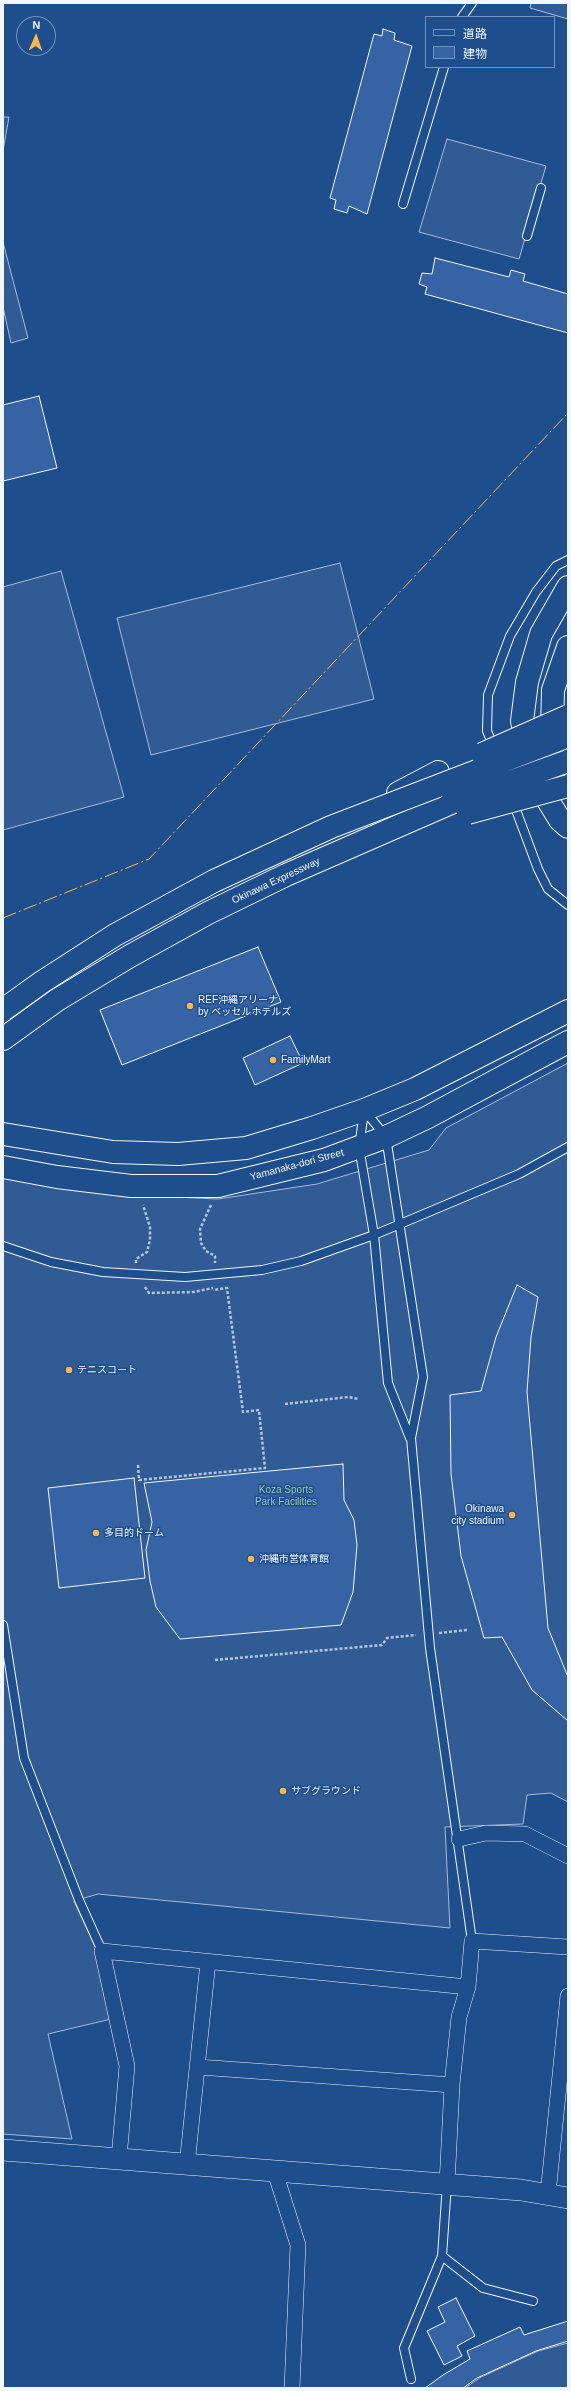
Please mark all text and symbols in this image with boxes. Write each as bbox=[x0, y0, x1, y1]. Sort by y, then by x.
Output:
north arrow bbox=[16, 16, 56, 56]
legend bbox=[425, 16, 555, 68]
text: N bbox=[32, 19, 41, 31]
text: 道路 bbox=[463, 27, 487, 41]
text: 建物 bbox=[463, 47, 487, 61]
street label: Okinawa Expressway bbox=[230, 855, 322, 907]
place label: REF沖縄アリーナ by ベッセルホテルズ bbox=[198, 994, 291, 1018]
marker: REF沖縄アリーナ by ベッセルホテルズ bbox=[185, 1001, 195, 1011]
place label: FamilyMart bbox=[281, 1054, 330, 1066]
marker: FamilyMart bbox=[268, 1055, 278, 1065]
street label: Yamanaka-dori Street bbox=[249, 1147, 345, 1183]
place label: テニスコート bbox=[77, 1364, 137, 1376]
marker: テニスコート bbox=[64, 1365, 74, 1375]
park label: Koza Sports Park Facilities bbox=[255, 1484, 317, 1508]
place label: Okinawa city stadium bbox=[451, 1503, 504, 1526]
marker: Okinawa city stadium bbox=[507, 1510, 517, 1520]
place label: 多目的ドーム bbox=[104, 1527, 164, 1539]
marker: 多目的ドーム bbox=[91, 1528, 101, 1538]
place label: 沖縄市営体育館 bbox=[259, 1553, 329, 1565]
marker: 沖縄市営体育館 bbox=[246, 1554, 256, 1564]
place label: サブグラウンド bbox=[291, 1785, 361, 1797]
marker: サブグラウンド bbox=[278, 1786, 288, 1796]

